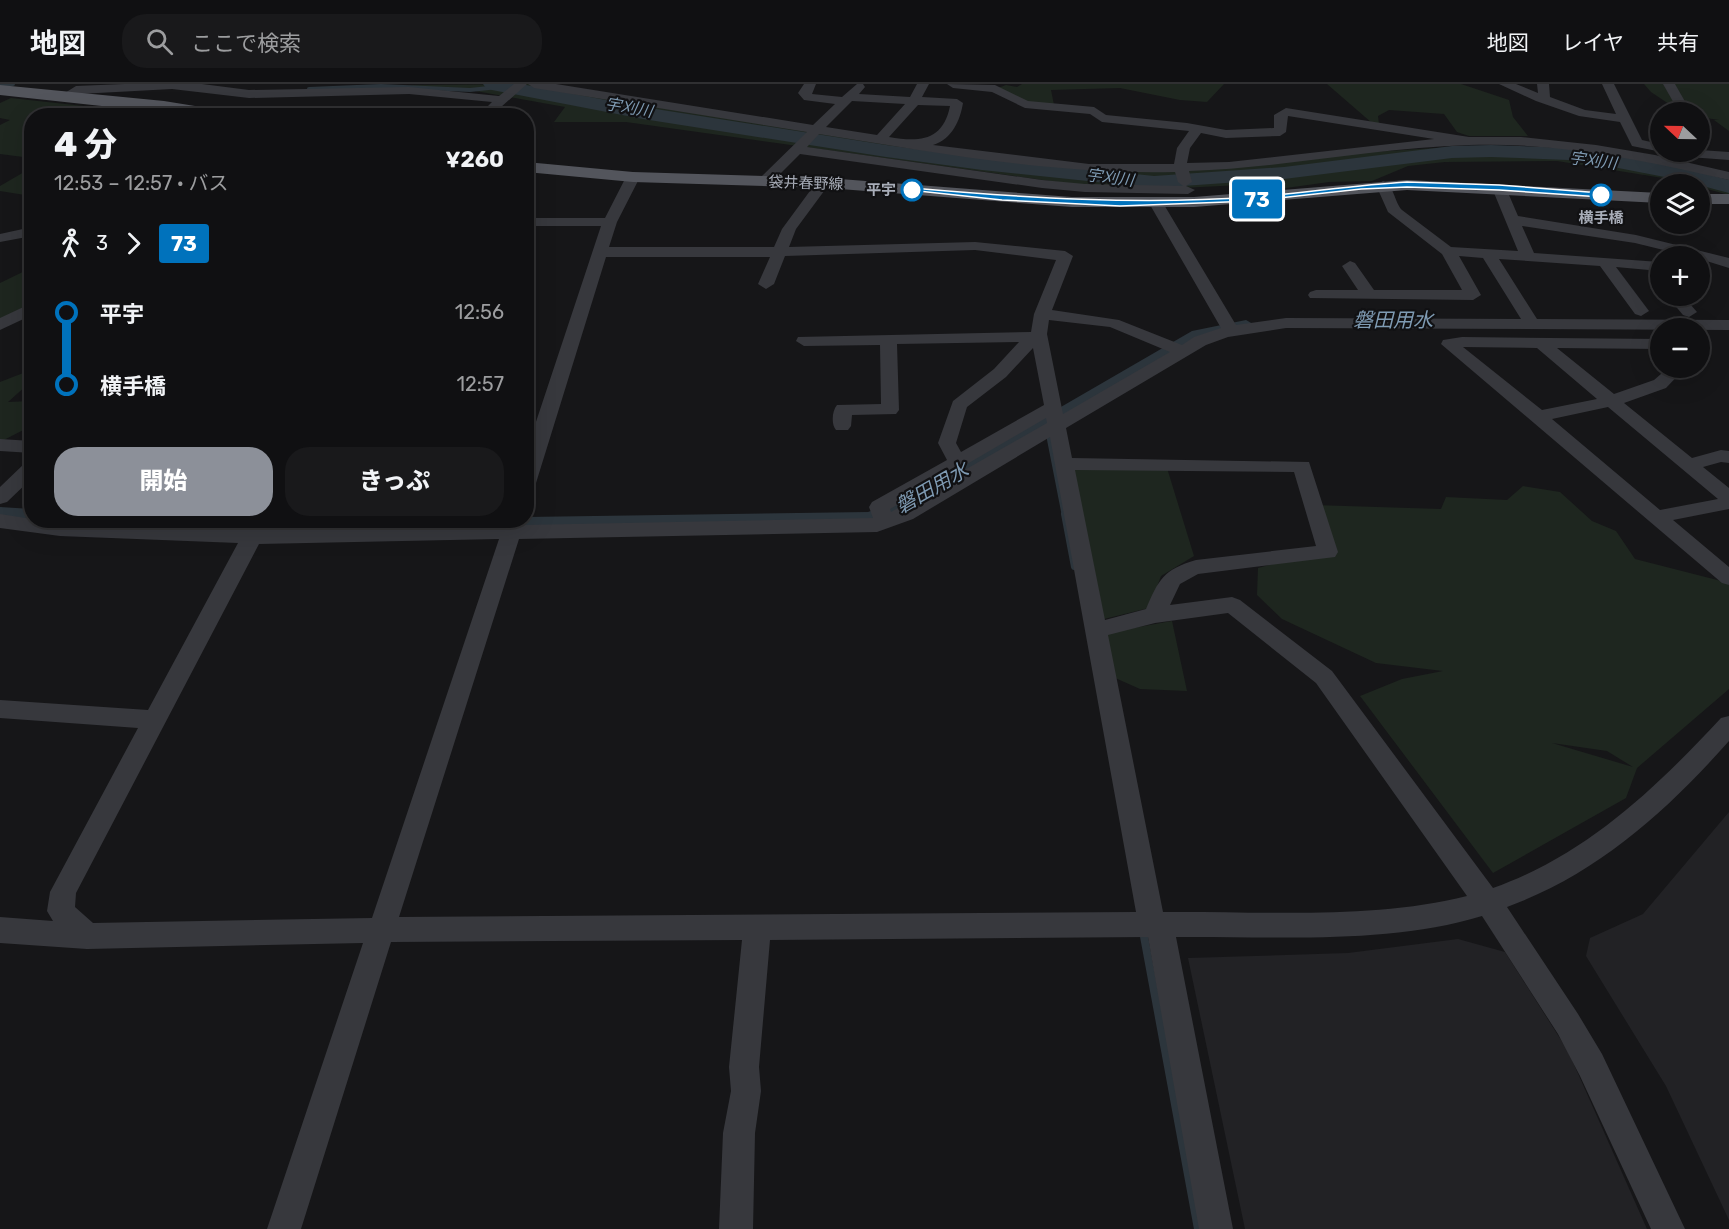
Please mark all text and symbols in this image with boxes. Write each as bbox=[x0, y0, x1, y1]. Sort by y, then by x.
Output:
search box bbox=[122, 14, 542, 68]
icon: search bbox=[143, 25, 176, 58]
text: 地図 bbox=[30, 27, 86, 60]
text: ここで検索 bbox=[191, 30, 301, 57]
text: 地図 bbox=[1487, 30, 1529, 55]
text: レイヤ bbox=[1562, 30, 1624, 55]
text: 共有 bbox=[1657, 30, 1699, 55]
water label: 宇刈川 bbox=[604, 94, 656, 121]
north arrow bbox=[1650, 102, 1710, 162]
map controls bbox=[1650, 102, 1710, 378]
text: 4 分 bbox=[54, 125, 117, 164]
text: ¥260 bbox=[445, 146, 504, 173]
water label: 宇刈川 bbox=[1568, 148, 1620, 173]
water label: 宇刈川 bbox=[1085, 165, 1137, 190]
text: 12:53 – 12:57 · バス bbox=[54, 171, 229, 195]
street label: 袋井春野線 bbox=[768, 173, 844, 193]
button: layers bbox=[1650, 174, 1710, 234]
marker: 平宇 bbox=[901, 179, 923, 201]
line badge: 73 bbox=[1230, 180, 1284, 218]
place label: 平宇 bbox=[866, 181, 896, 199]
marker: 横手橋 bbox=[1590, 184, 1612, 206]
text: 73 bbox=[1244, 187, 1270, 212]
place label: 横手橋 bbox=[1578, 209, 1624, 227]
icon: walk bbox=[54, 227, 87, 260]
icon: forward bbox=[117, 227, 150, 260]
text: 3 bbox=[96, 231, 108, 255]
text: 73 bbox=[171, 231, 197, 256]
button: + bbox=[1650, 246, 1710, 306]
text: 12:56 bbox=[455, 300, 504, 324]
text: 平宇 bbox=[100, 301, 144, 328]
water label: 磐田用水 bbox=[1353, 308, 1435, 332]
button: − bbox=[1650, 318, 1710, 378]
text: 12:57 bbox=[456, 372, 504, 396]
text: 横手橋 bbox=[100, 373, 166, 400]
button: 開始 bbox=[54, 447, 273, 516]
button: きっぷ bbox=[285, 447, 504, 516]
water label: 磐田用水 bbox=[891, 457, 974, 518]

